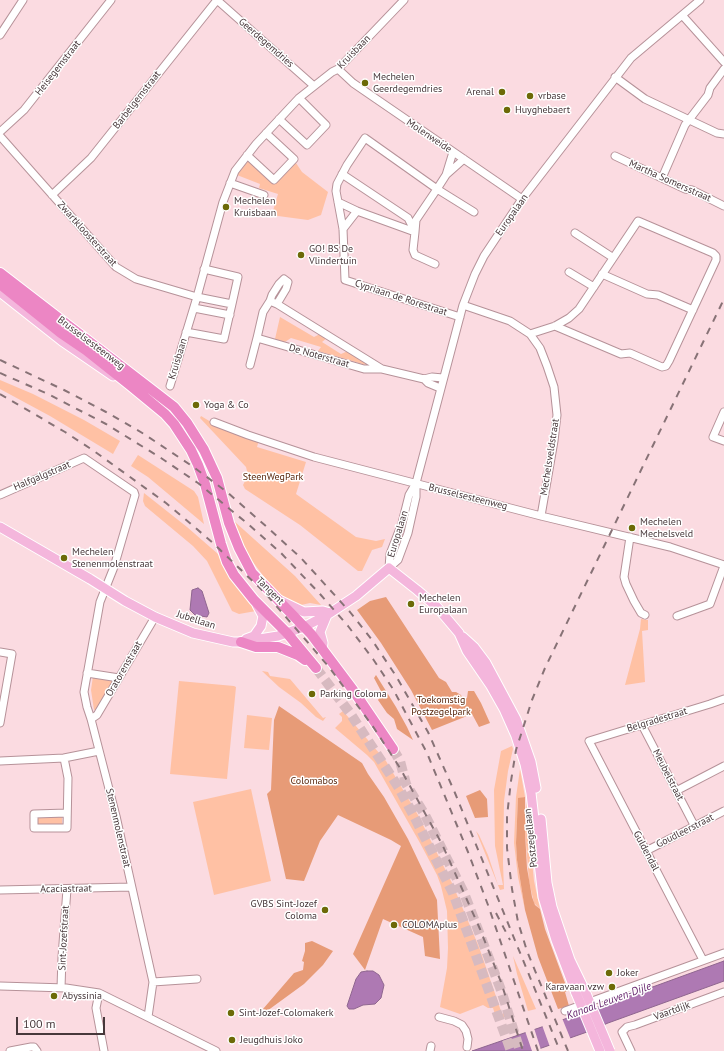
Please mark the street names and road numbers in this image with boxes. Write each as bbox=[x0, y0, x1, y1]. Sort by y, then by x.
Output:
street label: Geerdegemdries bbox=[236, 16, 296, 70]
street label: Kruisbaan bbox=[335, 33, 373, 71]
street label: Heisegemstraat bbox=[33, 38, 83, 98]
street label: Barbelgemstraat bbox=[111, 69, 163, 131]
street label: Molenweide bbox=[404, 116, 454, 156]
street label: Martha Somersstraat bbox=[627, 157, 713, 205]
street label: Europalaan bbox=[493, 192, 531, 238]
street label: Zwartkloosterstraat bbox=[55, 199, 119, 269]
street label: Cypriaan de Rorestraat bbox=[353, 277, 449, 319]
street label: Brusselsesteenweg bbox=[55, 314, 127, 372]
street label: Kruisbaan bbox=[166, 337, 190, 381]
street label: De Noterstraat bbox=[287, 342, 351, 370]
street label: Mechelsveldstraat bbox=[538, 418, 562, 496]
street label: Halfgalgstraat bbox=[12, 459, 72, 493]
street label: Brusselsesteenweg bbox=[427, 481, 509, 513]
street label: Europalaan bbox=[385, 509, 411, 559]
street label: Tangent bbox=[254, 575, 286, 607]
street label: Jubellaan bbox=[175, 608, 217, 632]
street label: Oratorenstraat bbox=[103, 639, 145, 699]
street label: Belgradestraat bbox=[625, 705, 689, 735]
street label: Meubelstraat bbox=[650, 747, 686, 803]
street label: Stenenmolenstraat bbox=[103, 787, 133, 869]
street label: Postzegellaan bbox=[522, 808, 540, 868]
street label: Goudleerstraat bbox=[654, 811, 716, 851]
street label: Guldendal bbox=[630, 829, 662, 873]
street label: Acaciastraat bbox=[40, 883, 92, 895]
street label: Sint-Jozefstraat bbox=[56, 905, 72, 971]
street label: Vaartdijk bbox=[652, 999, 692, 1023]

